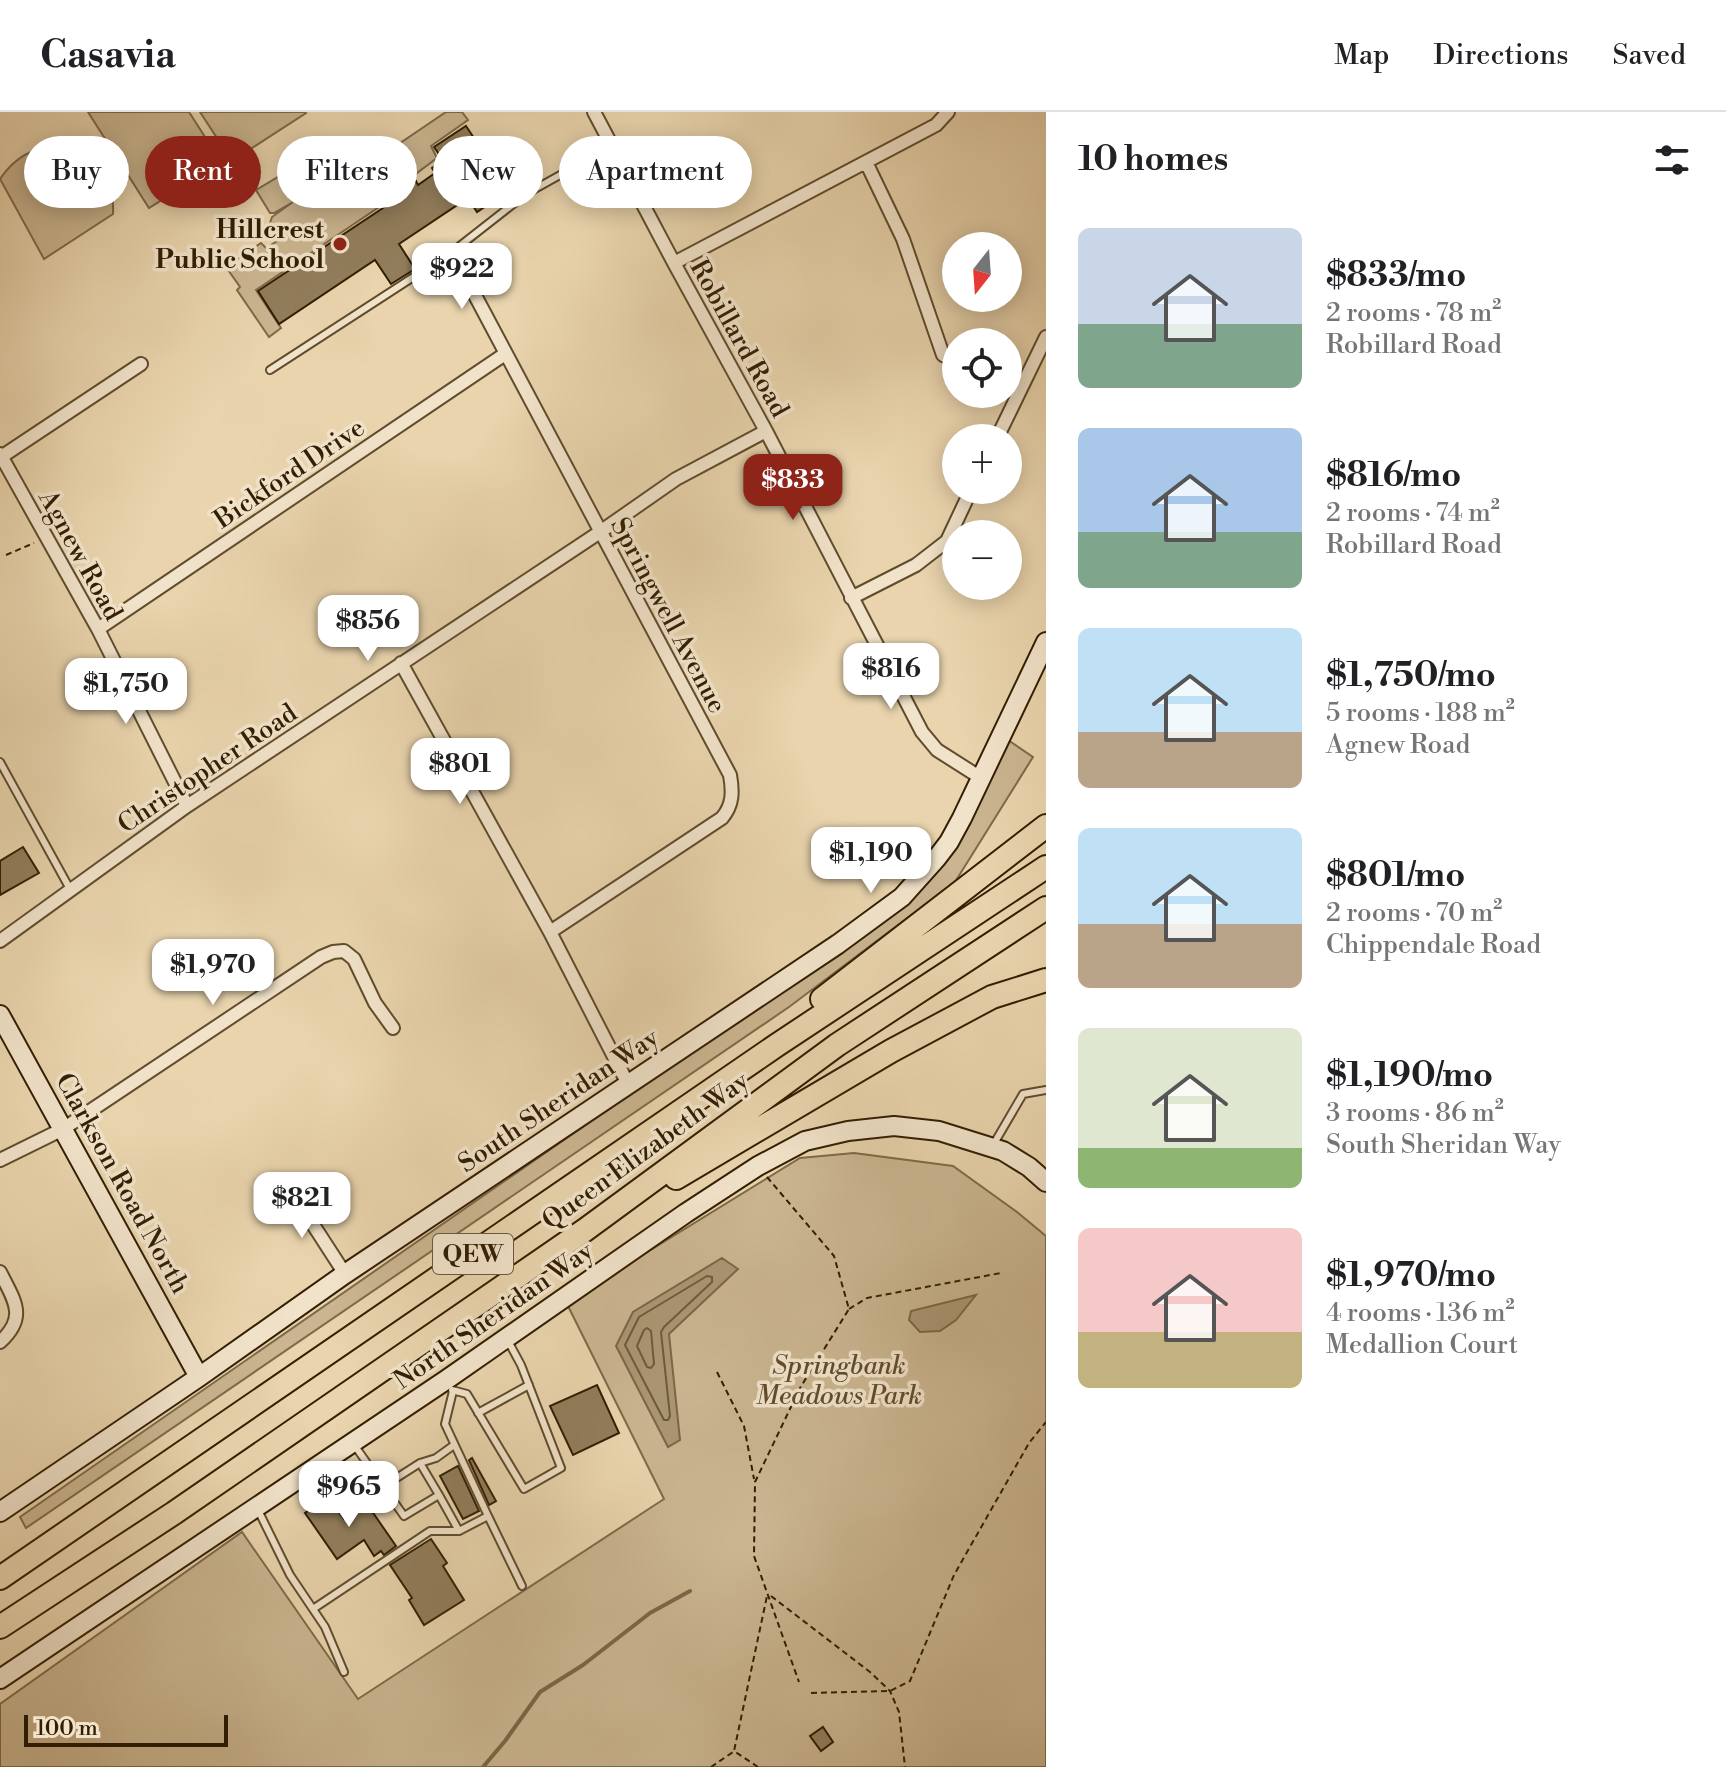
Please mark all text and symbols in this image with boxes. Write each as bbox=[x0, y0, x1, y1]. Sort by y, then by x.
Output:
text: Casavia bbox=[40, 32, 176, 79]
text: Map bbox=[1334, 38, 1389, 73]
text: Directions bbox=[1433, 38, 1568, 73]
text: Saved bbox=[1612, 38, 1686, 73]
chip: Buy bbox=[24, 136, 129, 208]
chip: Rent bbox=[145, 136, 261, 208]
chip: Filters bbox=[277, 136, 417, 208]
chip: New bbox=[433, 136, 543, 208]
chip: Apartment bbox=[559, 136, 752, 208]
icon: filters bbox=[1650, 138, 1694, 182]
text: 10 homes bbox=[1078, 139, 1228, 181]
place label: Hillcrest Public School bbox=[155, 214, 325, 276]
north arrow bbox=[942, 232, 1022, 312]
map controls bbox=[942, 232, 1022, 600]
marker: Hillcrest Public School bbox=[331, 235, 349, 253]
pin: $922 bbox=[415, 243, 509, 311]
text: $922 bbox=[430, 253, 494, 285]
street label: Robillard Road bbox=[683, 254, 796, 423]
text: $833/mo bbox=[1326, 255, 1466, 297]
icon: home bbox=[1142, 260, 1238, 356]
text: 2 rooms · 78 m² bbox=[1326, 297, 1501, 329]
button: locate bbox=[942, 328, 1022, 408]
text: Robillard Road bbox=[1326, 329, 1502, 361]
street label: Bickford Drive bbox=[207, 412, 371, 536]
button: + bbox=[942, 424, 1022, 504]
pin: $833 bbox=[746, 454, 840, 522]
text: $816/mo bbox=[1326, 455, 1461, 497]
icon: home bbox=[1142, 460, 1238, 556]
text: $833 bbox=[761, 464, 825, 496]
street label: Agnew Road bbox=[31, 484, 129, 626]
text: 2 rooms · 74 m² bbox=[1326, 497, 1500, 529]
street label: Springwell Avenue bbox=[603, 512, 733, 719]
button: − bbox=[942, 520, 1022, 600]
text: Robillard Road bbox=[1326, 529, 1502, 561]
pin: $856 bbox=[321, 595, 415, 663]
text: $856 bbox=[336, 605, 400, 637]
pin: $816 bbox=[844, 643, 938, 711]
text: $816 bbox=[861, 653, 921, 685]
text: $1,750/mo bbox=[1326, 655, 1496, 697]
pin: $1,750 bbox=[61, 658, 191, 726]
icon: home bbox=[1142, 660, 1238, 756]
text: $1,750 bbox=[83, 668, 169, 700]
street label: Christopher Road bbox=[112, 697, 303, 841]
text: 5 rooms · 188 m² bbox=[1326, 697, 1515, 729]
text: Agnew Road bbox=[1326, 729, 1470, 761]
pin: $801 bbox=[413, 738, 507, 806]
text: $801 bbox=[429, 748, 491, 780]
pin: $1,190 bbox=[806, 827, 936, 895]
text: $1,190 bbox=[829, 837, 913, 869]
text: $801/mo bbox=[1326, 855, 1465, 897]
icon: home bbox=[1142, 860, 1238, 956]
text: 2 rooms · 70 m² bbox=[1326, 897, 1502, 929]
text: Chippendale Road bbox=[1326, 929, 1541, 961]
pin: $1,970 bbox=[148, 939, 278, 1007]
text: $1,970 bbox=[170, 949, 256, 981]
street label: South Sheridan Way bbox=[452, 1022, 665, 1180]
text: $1,190/mo bbox=[1326, 1055, 1493, 1097]
icon: home bbox=[1142, 1060, 1238, 1156]
street label: Queen Elizabeth Way bbox=[536, 1065, 756, 1237]
street label: Clarkson Road North bbox=[48, 1068, 196, 1299]
text: 3 rooms · 86 m² bbox=[1326, 1097, 1504, 1129]
text: South Sheridan Way bbox=[1326, 1129, 1561, 1161]
pin: $821 bbox=[255, 1172, 349, 1240]
text: $821 bbox=[271, 1182, 333, 1214]
road number: QEW bbox=[433, 1234, 513, 1274]
street label: North Sheridan Way bbox=[388, 1235, 600, 1397]
text: $1,970/mo bbox=[1326, 1255, 1496, 1297]
icon: home bbox=[1142, 1260, 1238, 1356]
text: 4 rooms · 136 m² bbox=[1326, 1297, 1515, 1329]
text: Medallion Court bbox=[1326, 1329, 1518, 1361]
park label: Springbank Meadows Park bbox=[756, 1350, 922, 1412]
pin: $965 bbox=[302, 1461, 396, 1529]
text: $965 bbox=[317, 1471, 381, 1503]
scale bar bbox=[24, 1711, 228, 1747]
text: 100 m bbox=[36, 1715, 98, 1742]

